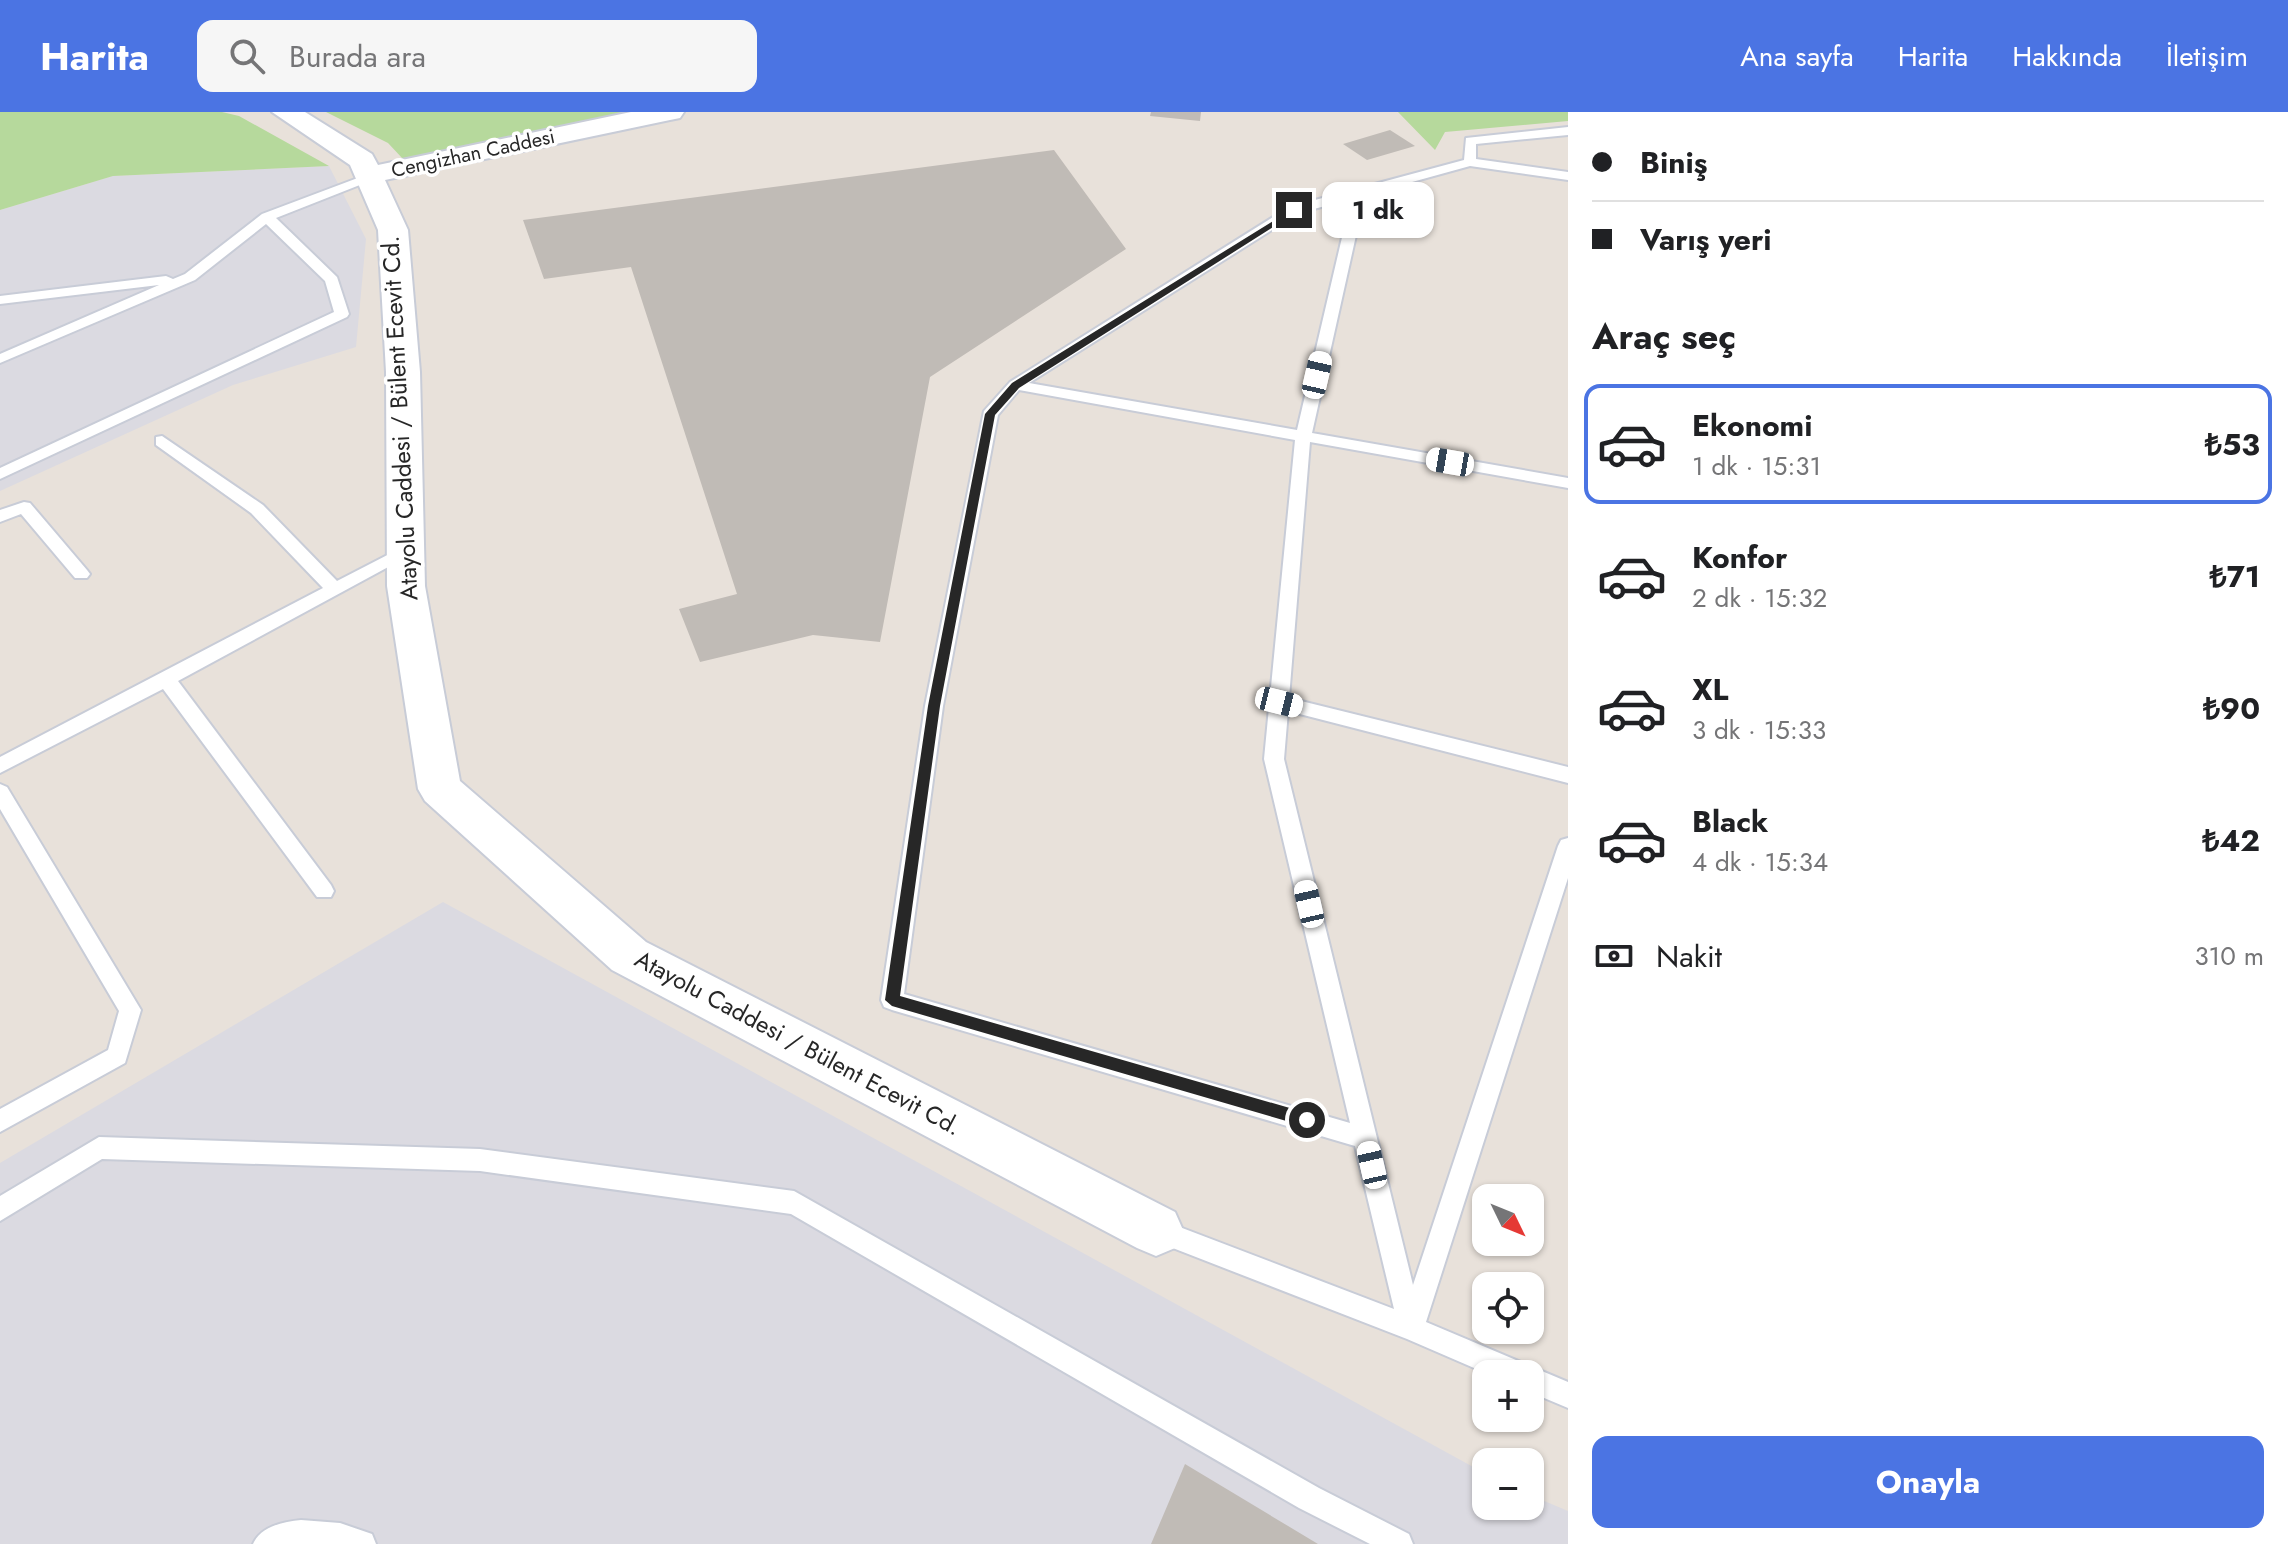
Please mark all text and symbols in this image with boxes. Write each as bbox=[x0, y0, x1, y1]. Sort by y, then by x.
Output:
search box bbox=[197, 20, 757, 92]
text: Harita bbox=[40, 29, 149, 84]
icon: search bbox=[225, 34, 269, 78]
text: Burada ara bbox=[289, 35, 426, 78]
text: Ana sayfa bbox=[1740, 36, 1854, 77]
text: Harita bbox=[1898, 36, 1968, 77]
text: Hakkında bbox=[2012, 36, 2122, 77]
text: İletişim bbox=[2166, 36, 2248, 77]
street label: Cengizhan Caddesi bbox=[389, 122, 558, 185]
text: Biniş bbox=[1640, 141, 1707, 184]
callout: 1 dk bbox=[1322, 182, 1434, 238]
text: 1 dk bbox=[1352, 191, 1404, 229]
route end bbox=[1276, 192, 1312, 228]
text: Varış yeri bbox=[1640, 218, 1772, 261]
street label: Atayolu Caddesi / Bülent Ecevit Cd. bbox=[372, 235, 427, 601]
text: Araç seç bbox=[1592, 310, 1736, 362]
car bbox=[1300, 349, 1334, 401]
text: Ekonomi bbox=[1692, 404, 1812, 447]
icon: car bbox=[1596, 408, 1668, 480]
text: ₺53 bbox=[2205, 423, 2260, 466]
car bbox=[1424, 446, 1476, 478]
text: 1 dk · 15:31 bbox=[1692, 447, 1821, 485]
text: Konfor bbox=[1692, 536, 1787, 579]
icon: car bbox=[1596, 540, 1668, 612]
text: ₺71 bbox=[2209, 555, 2260, 598]
text: 2 dk · 15:32 bbox=[1692, 579, 1827, 617]
text: XL bbox=[1692, 668, 1728, 711]
icon: car bbox=[1596, 672, 1668, 744]
car bbox=[1253, 685, 1305, 719]
text: ₺90 bbox=[2203, 687, 2260, 730]
text: 3 dk · 15:33 bbox=[1692, 711, 1826, 749]
text: Black bbox=[1692, 800, 1768, 843]
icon: car bbox=[1596, 804, 1668, 876]
text: ₺42 bbox=[2202, 819, 2260, 862]
text: 4 dk · 15:34 bbox=[1692, 843, 1828, 881]
car bbox=[1292, 878, 1326, 930]
icon: cash bbox=[1592, 934, 1636, 978]
text: Nakit bbox=[1656, 935, 1722, 978]
text: 310 m bbox=[2194, 937, 2264, 975]
street label: Atayolu Caddesi / Bülent Ecevit Cd. bbox=[629, 941, 968, 1144]
route start bbox=[1289, 1102, 1325, 1138]
car bbox=[1355, 1139, 1389, 1191]
north arrow bbox=[1472, 1184, 1544, 1256]
map controls bbox=[1472, 1184, 1544, 1520]
button: locate bbox=[1472, 1272, 1544, 1344]
button: + bbox=[1472, 1360, 1544, 1432]
button: Onayla bbox=[1592, 1436, 2264, 1528]
button: − bbox=[1472, 1448, 1544, 1520]

